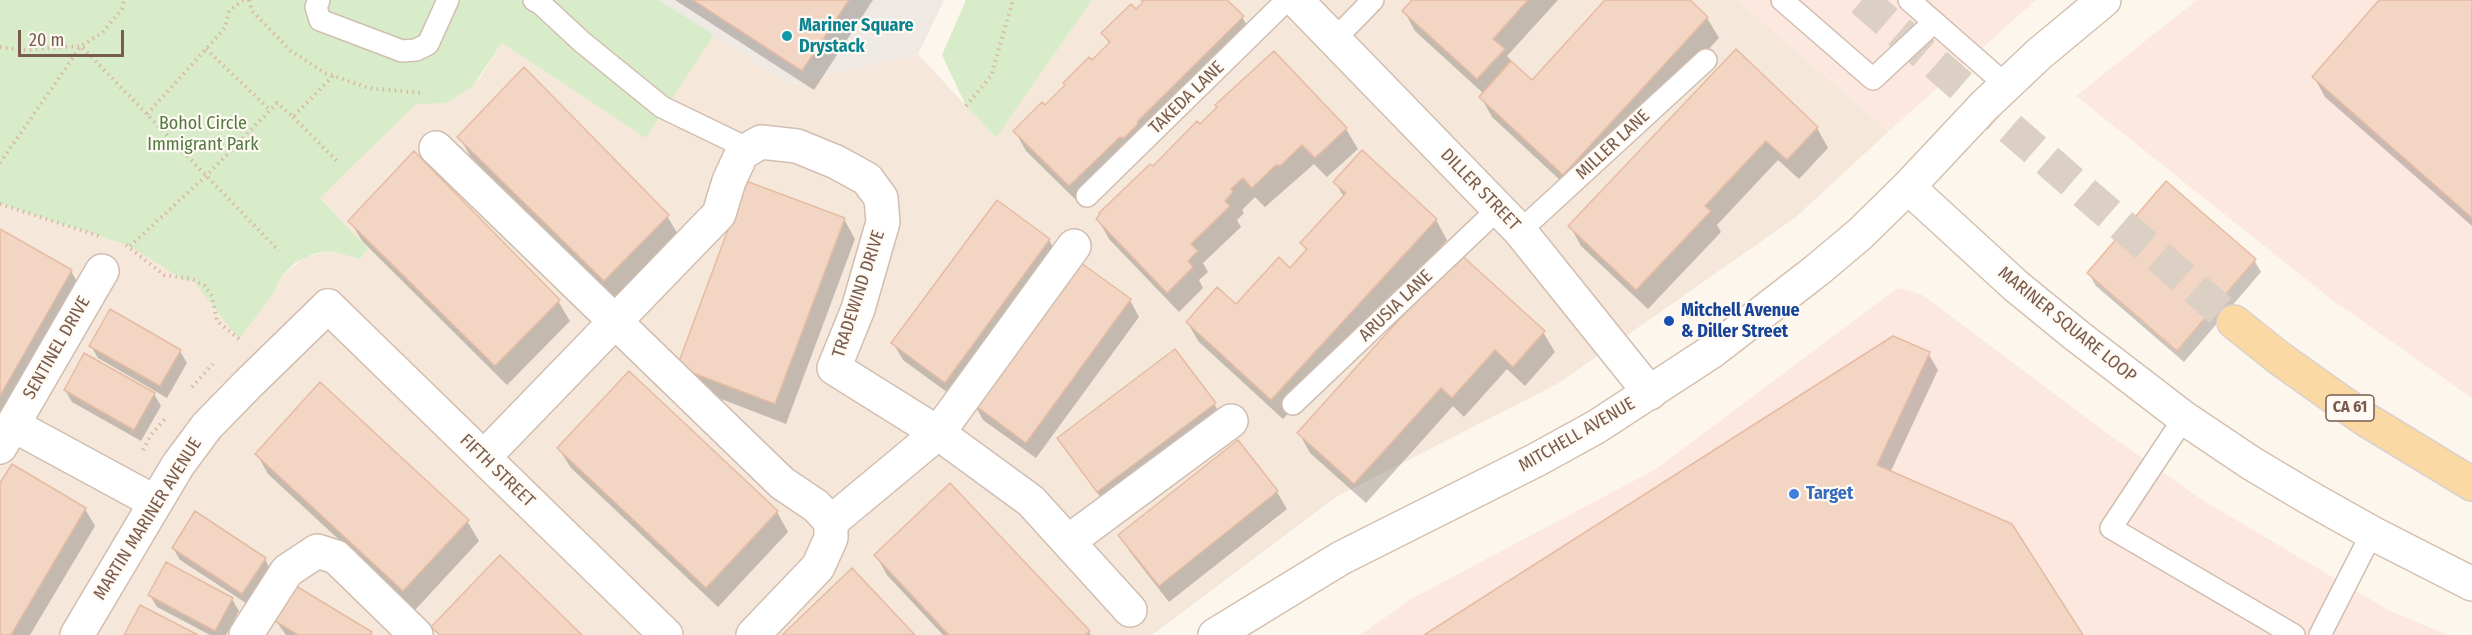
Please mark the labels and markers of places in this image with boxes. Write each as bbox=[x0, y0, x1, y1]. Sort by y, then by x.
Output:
place label: Mariner Square Drystack bbox=[799, 15, 914, 57]
marker: Mariner Square Drystack bbox=[780, 29, 794, 43]
place label: Mitchell Avenue & Diller Street bbox=[1681, 300, 1800, 342]
marker: Mitchell Avenue & Diller Street bbox=[1662, 314, 1676, 328]
place label: Target bbox=[1806, 483, 1853, 505]
marker: Target bbox=[1787, 487, 1801, 501]

